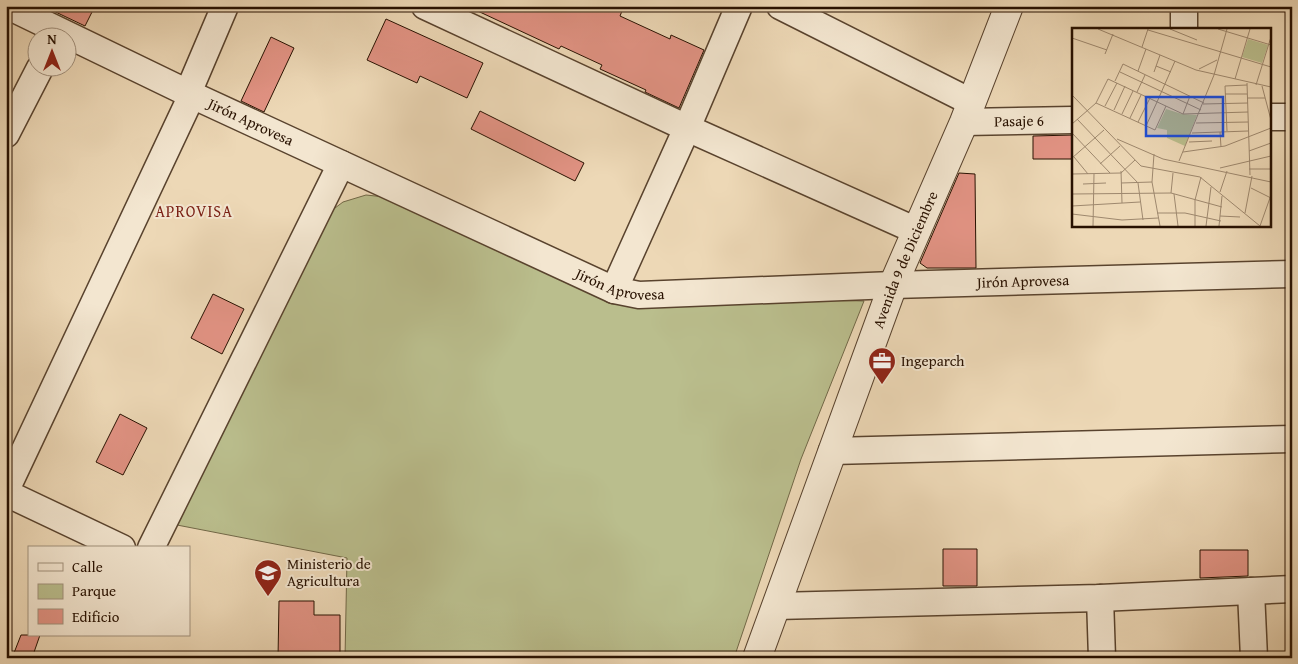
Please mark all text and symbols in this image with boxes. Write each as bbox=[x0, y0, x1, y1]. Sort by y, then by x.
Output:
north arrow bbox=[28, 28, 78, 78]
inset map bbox=[1072, 28, 1270, 226]
text: N bbox=[47, 29, 57, 49]
street label: Jirón Aprovesa bbox=[203, 92, 297, 151]
street label: Pasaje 6 bbox=[994, 110, 1044, 131]
street label: Avenida 9 de Diciembre bbox=[867, 188, 943, 331]
district label: APROVISA bbox=[155, 199, 233, 223]
street label: Jirón Aprovesa bbox=[570, 262, 665, 305]
street label: Jirón Aprovesa bbox=[975, 269, 1069, 293]
office icon: Ingeparch bbox=[867, 346, 897, 385]
place label: Ingeparch bbox=[901, 350, 965, 371]
legend bbox=[28, 546, 190, 636]
place label: Ministerio de Agricultura bbox=[287, 553, 371, 591]
text: Calle bbox=[72, 556, 103, 577]
school or university icon: Ministerio de Agricultura bbox=[253, 558, 283, 597]
text: Parque bbox=[72, 580, 116, 601]
text: Edificio bbox=[72, 606, 120, 627]

